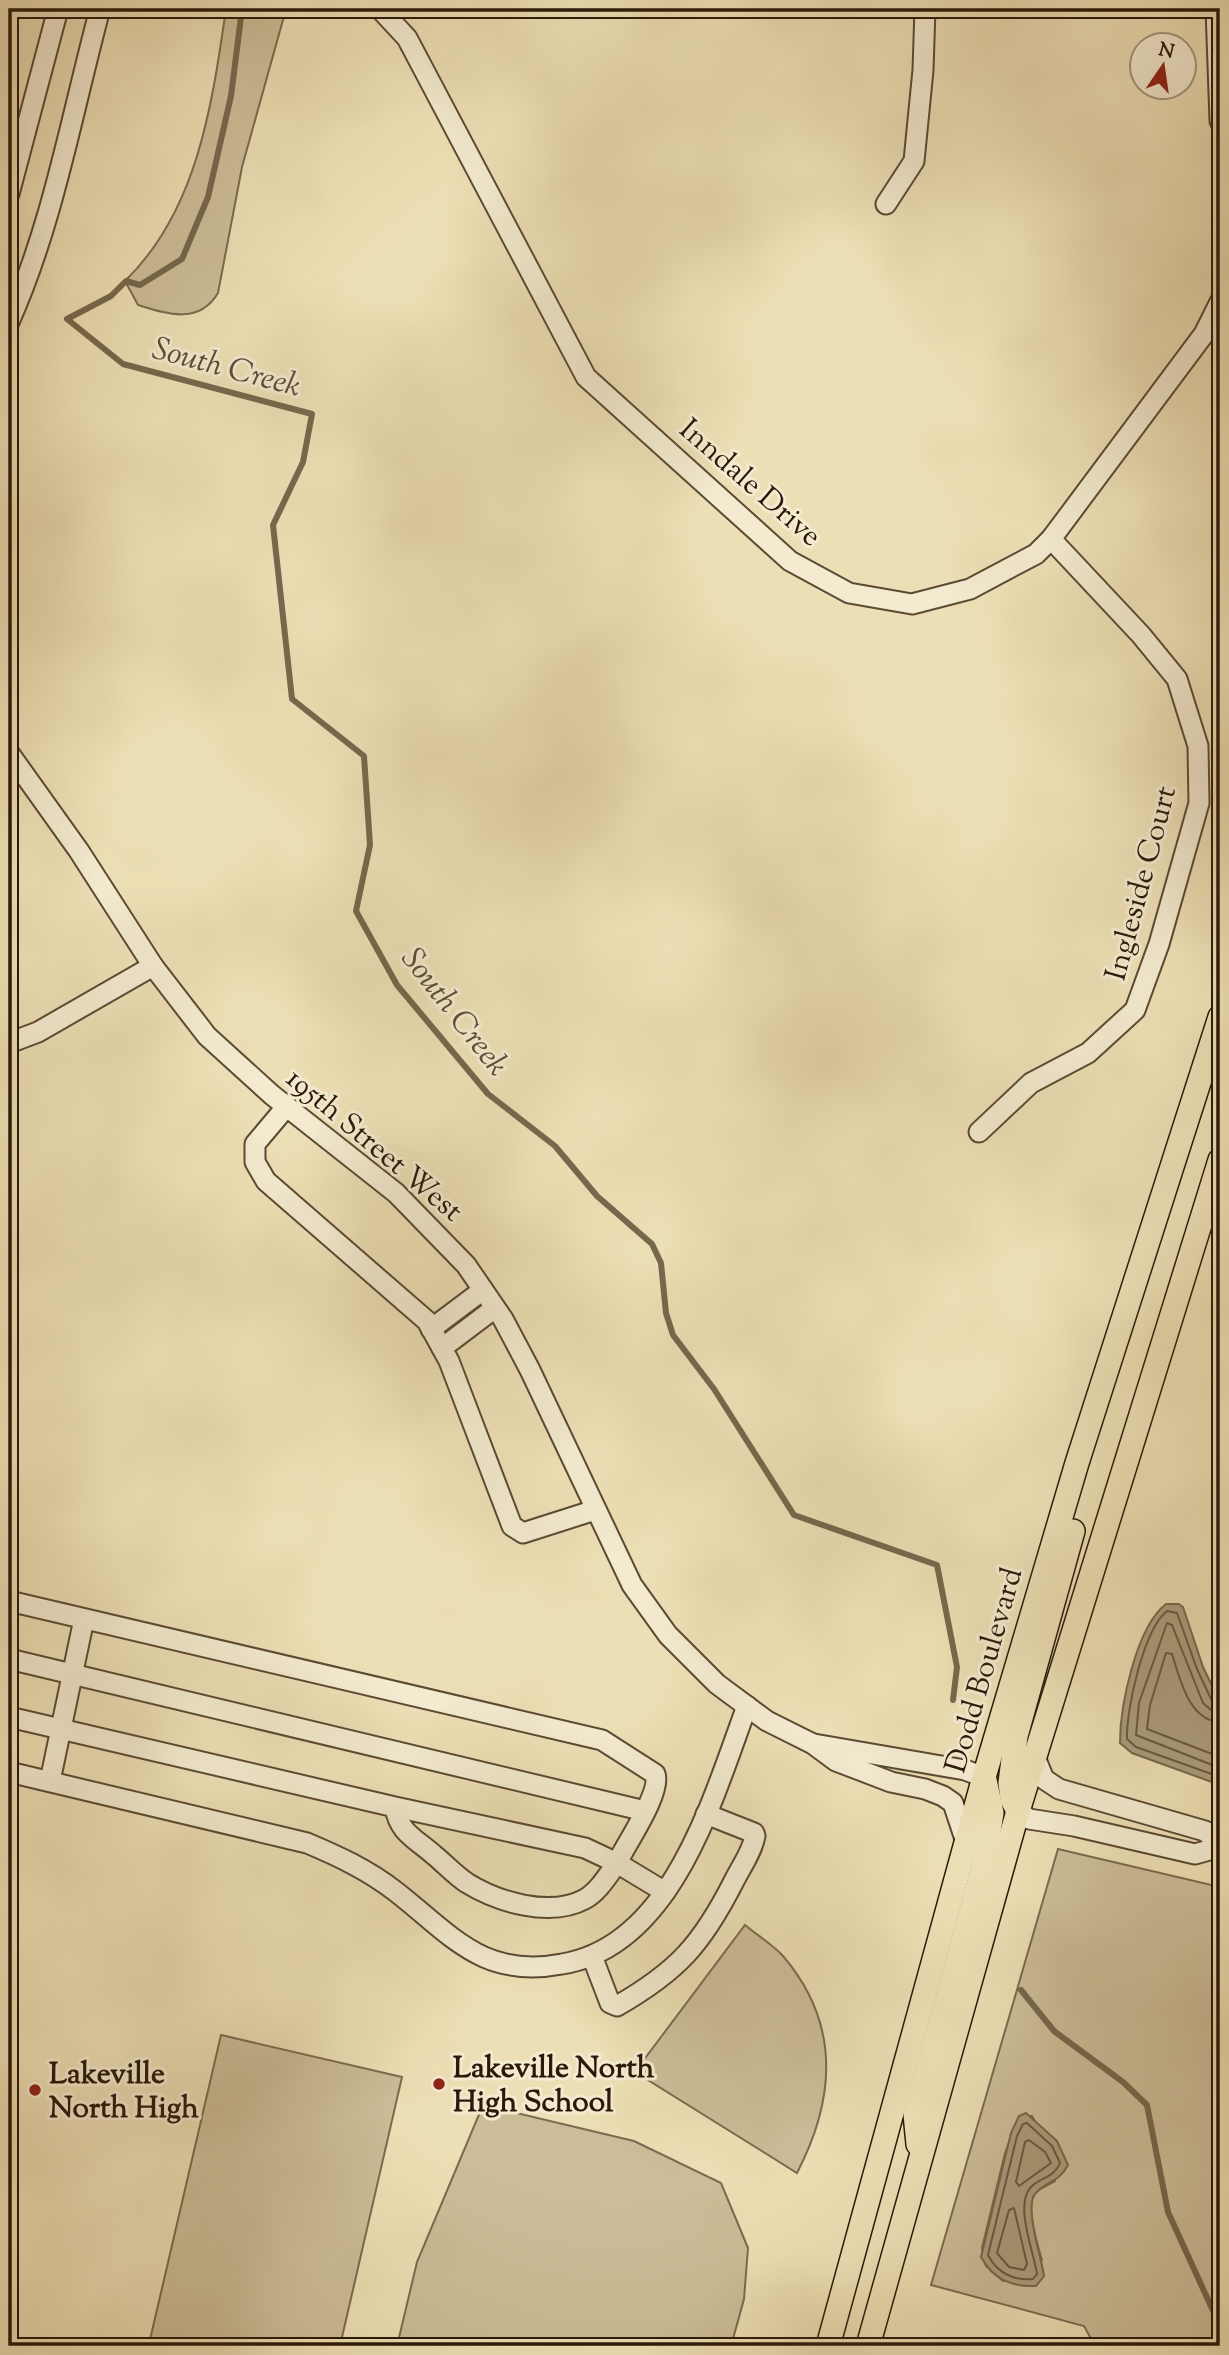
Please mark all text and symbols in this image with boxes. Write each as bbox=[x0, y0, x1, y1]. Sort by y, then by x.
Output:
north arrow bbox=[1128, 32, 1198, 102]
text: N bbox=[1156, 37, 1177, 67]
water label: South Creek bbox=[147, 327, 306, 411]
street label: Inndale Drive bbox=[669, 410, 830, 558]
street label: Ingleside Court bbox=[1096, 782, 1189, 986]
water label: South Creek bbox=[389, 939, 519, 1087]
street label: 195th Street West bbox=[275, 1059, 471, 1233]
street label: Dodd Boulevard bbox=[936, 1563, 1035, 1778]
place label: Lakeville North High School bbox=[453, 2048, 655, 2125]
place label: Lakeville North High bbox=[49, 2054, 199, 2131]
marker: Lakeville North High School bbox=[431, 2076, 447, 2092]
marker: Lakeville North High bbox=[27, 2082, 43, 2098]

